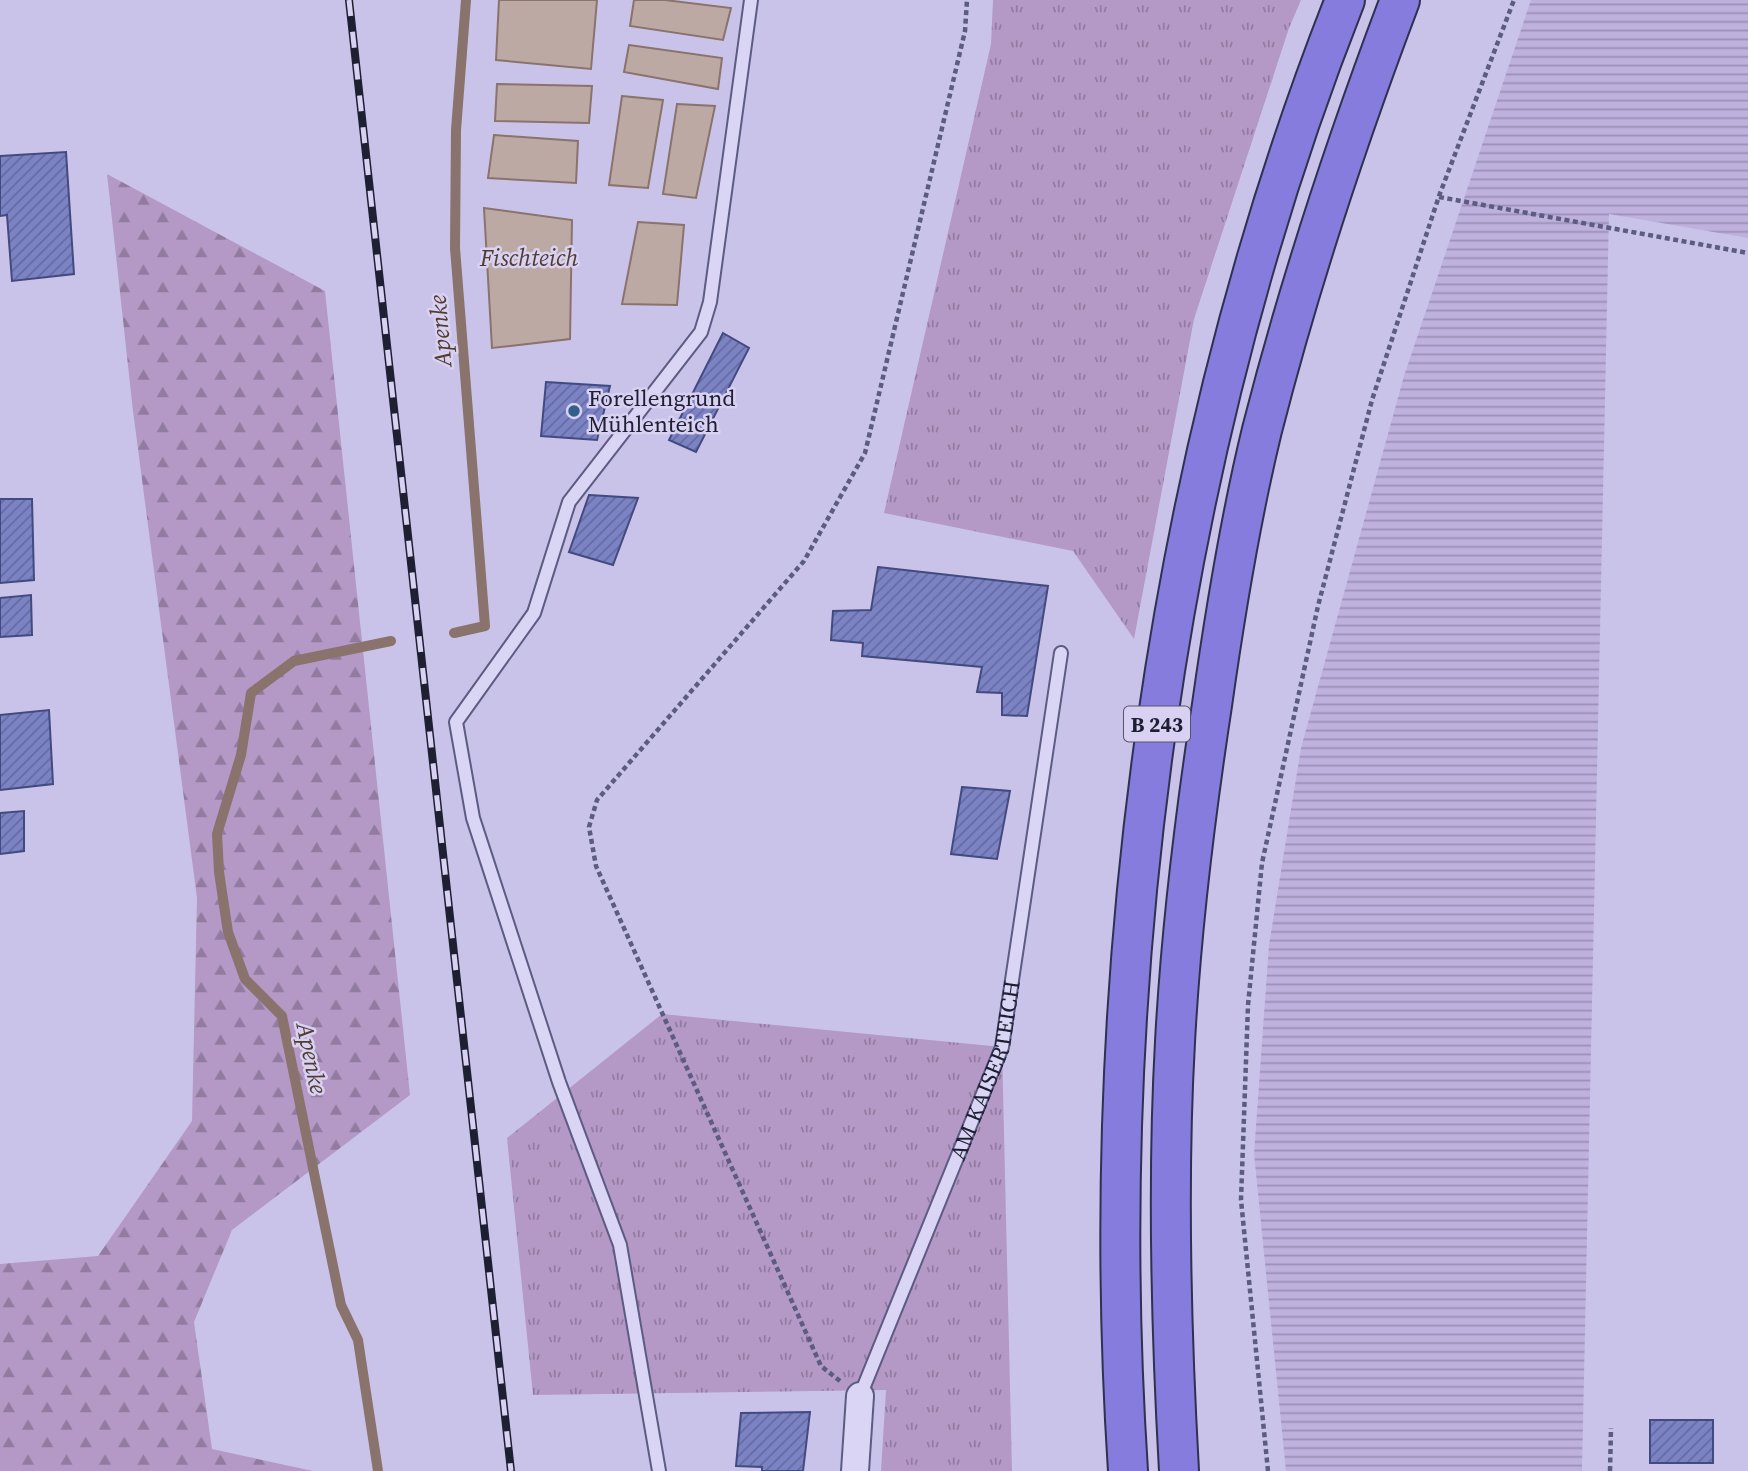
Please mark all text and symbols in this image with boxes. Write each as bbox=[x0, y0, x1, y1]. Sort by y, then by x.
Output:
water label: Fischteich bbox=[479, 241, 578, 274]
water label: Apenke bbox=[420, 293, 460, 370]
place label: Forellengrund Mühlenteich bbox=[588, 382, 735, 440]
marker: Forellengrund Mühlenteich bbox=[566, 403, 582, 419]
road number: B 243 bbox=[1124, 706, 1190, 742]
street label: AM KAISERTEICH bbox=[942, 978, 1028, 1165]
water label: Apenke bbox=[288, 1017, 336, 1097]

